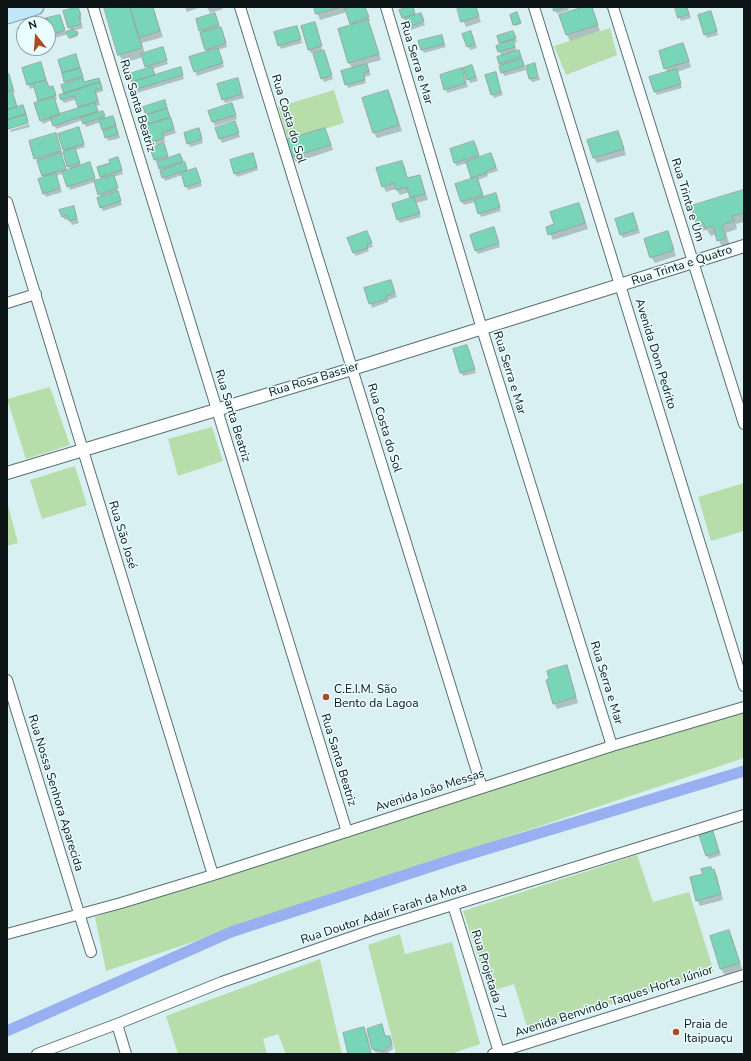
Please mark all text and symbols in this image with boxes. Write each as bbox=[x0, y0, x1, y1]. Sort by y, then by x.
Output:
north arrow bbox=[16, 16, 56, 56]
text: N bbox=[27, 17, 39, 33]
street label: Rua Serra e Mar bbox=[396, 20, 436, 106]
street label: Rua Santa Beatriz bbox=[116, 58, 158, 154]
street label: Rua Costa do Sol bbox=[268, 73, 308, 165]
street label: Rua Trinta e Um bbox=[667, 157, 707, 243]
street label: Rua Trinta e Quatro bbox=[630, 243, 734, 289]
street label: Avenida Dom Pedrito bbox=[631, 297, 679, 411]
street label: Rua Serra e Mar bbox=[489, 330, 529, 416]
street label: Rua Rosa Bassier bbox=[267, 359, 361, 401]
street label: Rua Santa Beatriz bbox=[211, 368, 253, 464]
street label: Rua Costa do Sol bbox=[364, 382, 404, 474]
street label: Rua São José bbox=[105, 499, 139, 571]
street label: Rua Serra e Mar bbox=[586, 640, 626, 726]
place label: C.E.I.M. São Bento da Lagoa bbox=[334, 683, 419, 711]
marker: C.E.I.M. São Bento da Lagoa bbox=[321, 692, 331, 702]
street label: Rua Santa Beatriz bbox=[317, 712, 359, 808]
street label: Rua Nossa Senhora Aparecida bbox=[24, 713, 86, 873]
street label: Avenida João Messas bbox=[374, 767, 486, 815]
street label: Rua Doutor Adair Farah da Mota bbox=[299, 880, 469, 948]
street label: Rua Projetada 77 bbox=[467, 928, 509, 1022]
street label: Avenida Benvindo Taques Horta Júnior bbox=[513, 963, 715, 1041]
place label: Praia de Itaipuaçu bbox=[684, 1018, 733, 1046]
marker: Praia de Itaipuaçu bbox=[671, 1027, 681, 1037]

